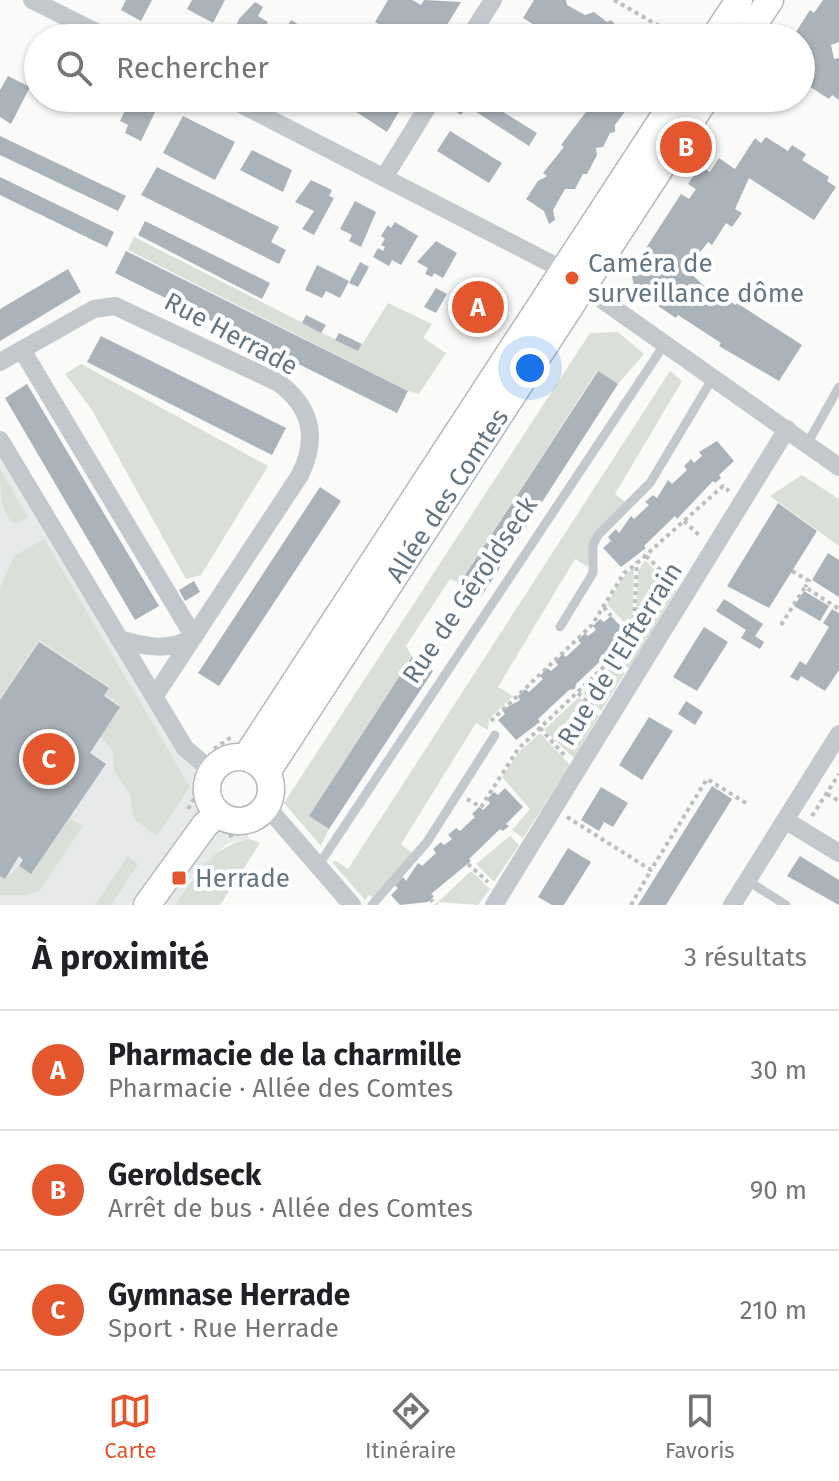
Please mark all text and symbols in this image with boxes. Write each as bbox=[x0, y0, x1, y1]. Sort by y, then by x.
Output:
search box bbox=[24, 24, 815, 112]
icon: search bbox=[52, 46, 96, 90]
text: Rechercher bbox=[116, 50, 269, 86]
pin: B bbox=[660, 117, 712, 177]
place label: Caméra de surveillance dôme bbox=[588, 248, 804, 309]
marker: Caméra de surveillance dôme bbox=[563, 269, 581, 287]
pin: A bbox=[452, 277, 504, 337]
street label: Rue Herrade bbox=[159, 286, 303, 382]
your location bbox=[510, 348, 550, 388]
street label: Allée des Comtes bbox=[379, 403, 515, 588]
street label: Rue de Géroldseck bbox=[396, 490, 544, 689]
street label: Rue de l'Elfterrain bbox=[551, 557, 689, 751]
pin: C bbox=[23, 729, 75, 789]
place label: Herrade bbox=[195, 863, 290, 894]
marker: Herrade bbox=[170, 869, 188, 887]
text: À proximité bbox=[32, 937, 209, 978]
text: 3 résultats bbox=[684, 942, 807, 973]
text: Pharmacie de la charmille bbox=[108, 1037, 462, 1073]
text: A bbox=[50, 1055, 66, 1086]
text: 30 m bbox=[750, 1055, 807, 1086]
text: Pharmacie · Allée des Comtes bbox=[108, 1073, 453, 1104]
text: Geroldseck bbox=[108, 1157, 261, 1193]
text: B bbox=[50, 1175, 66, 1206]
text: 90 m bbox=[750, 1175, 807, 1206]
text: Arrêt de bus · Allée des Comtes bbox=[108, 1193, 473, 1224]
text: Gymnase Herrade bbox=[108, 1277, 350, 1313]
text: C bbox=[51, 1295, 65, 1326]
text: 210 m bbox=[740, 1295, 807, 1326]
text: Sport · Rue Herrade bbox=[108, 1313, 339, 1344]
tab: Carte bbox=[104, 1389, 156, 1464]
tab: Itinéraire bbox=[365, 1389, 456, 1464]
tab: Favoris bbox=[665, 1389, 735, 1464]

